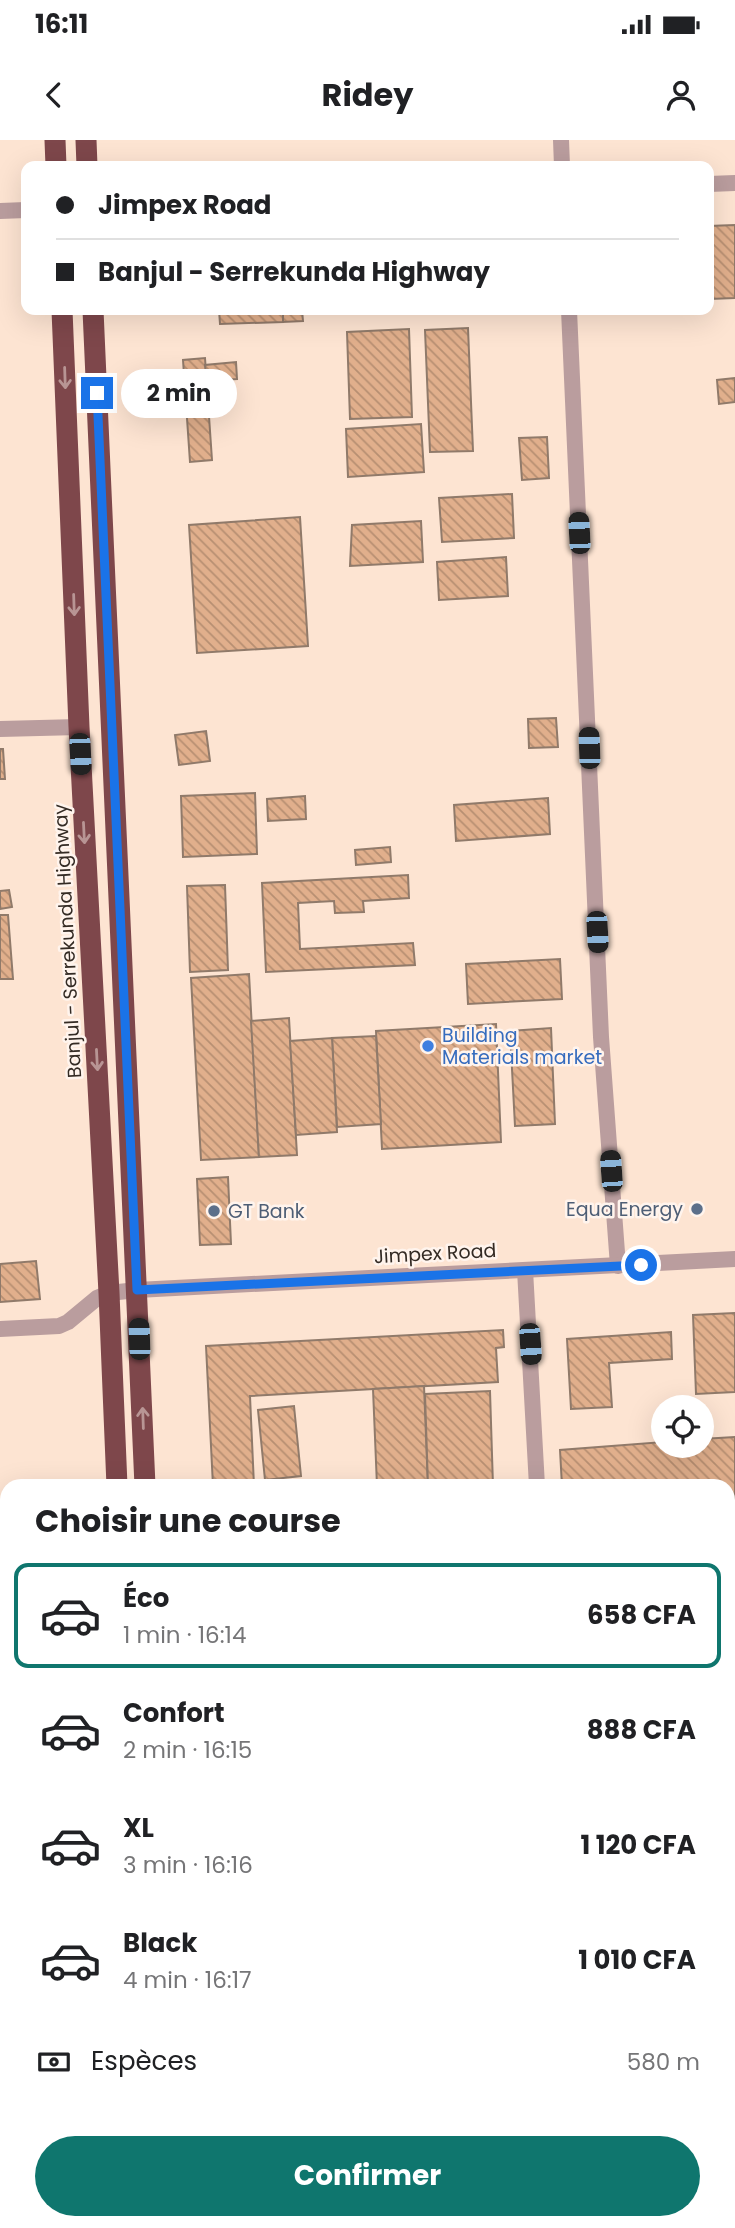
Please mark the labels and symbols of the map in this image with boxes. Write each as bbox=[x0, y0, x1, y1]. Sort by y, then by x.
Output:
one-way arrow bbox=[59, 366, 72, 389]
callout: 2 min bbox=[122, 369, 237, 418]
route end bbox=[81, 377, 113, 409]
car bbox=[568, 511, 591, 555]
one-way arrow bbox=[67, 594, 81, 617]
car bbox=[578, 727, 601, 769]
car bbox=[69, 732, 92, 776]
street label: Banjul - Serrekunda Highway bbox=[47, 803, 88, 1079]
one-way arrow bbox=[78, 821, 91, 844]
car bbox=[586, 910, 609, 954]
place label: Building Materials market bbox=[442, 1022, 602, 1071]
marker: Building Materials market bbox=[420, 1038, 436, 1054]
one-way arrow bbox=[90, 1048, 103, 1071]
car bbox=[600, 1149, 623, 1193]
place label: Equa Energy bbox=[566, 1196, 683, 1223]
place label: GT Bank bbox=[228, 1198, 305, 1225]
marker: Equa Energy bbox=[689, 1201, 705, 1217]
marker: GT Bank bbox=[206, 1203, 222, 1219]
street label: Jimpex Road bbox=[373, 1237, 497, 1270]
route start bbox=[625, 1249, 657, 1281]
car bbox=[128, 1318, 151, 1360]
car bbox=[519, 1322, 542, 1366]
one-way arrow bbox=[136, 1406, 149, 1429]

